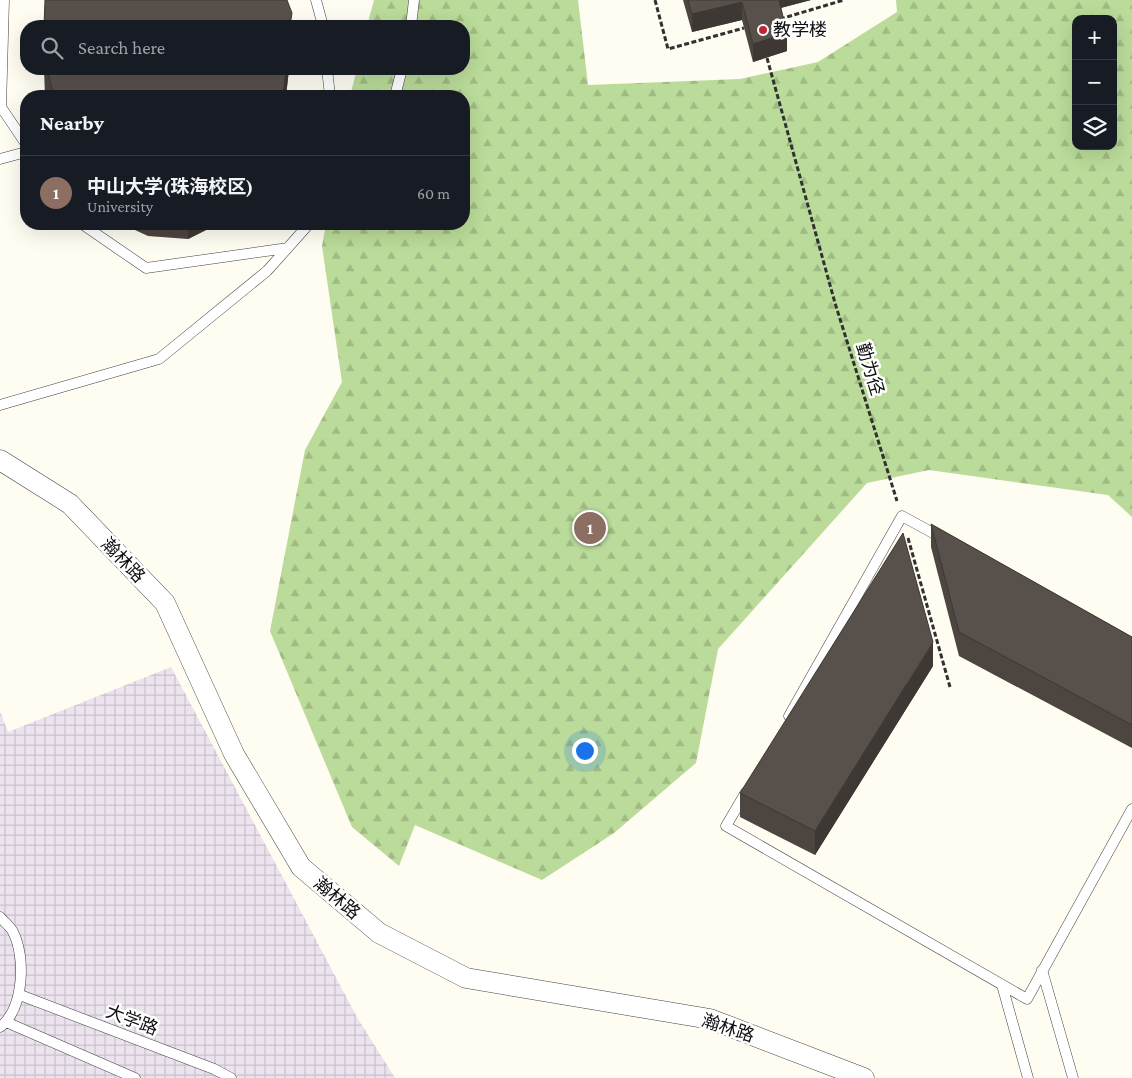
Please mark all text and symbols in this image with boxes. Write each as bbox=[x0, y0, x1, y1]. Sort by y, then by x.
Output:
map controls bbox=[1072, 15, 1117, 150]
button: + bbox=[1072, 15, 1117, 60]
search box bbox=[20, 20, 470, 75]
place label: 教学楼 bbox=[773, 20, 827, 40]
marker: 教学楼 bbox=[757, 24, 769, 36]
icon: search bbox=[38, 34, 66, 62]
text: Search here bbox=[78, 37, 165, 58]
button: − bbox=[1072, 60, 1117, 105]
button: layers bbox=[1072, 105, 1117, 150]
text: Nearby bbox=[40, 111, 104, 135]
text: 中山大学(珠海校区) bbox=[87, 176, 253, 197]
text: 1 bbox=[53, 185, 59, 202]
text: 60 m bbox=[417, 185, 450, 202]
text: University bbox=[87, 198, 153, 215]
street label: 勤为径 bbox=[853, 340, 887, 398]
pin: 1 bbox=[574, 509, 606, 547]
street label: 瀚林路 bbox=[97, 534, 149, 586]
your location bbox=[572, 738, 598, 764]
street label: 瀚林路 bbox=[310, 873, 364, 923]
street label: 大学路 bbox=[103, 1001, 161, 1039]
street label: 瀚林路 bbox=[699, 1010, 757, 1046]

